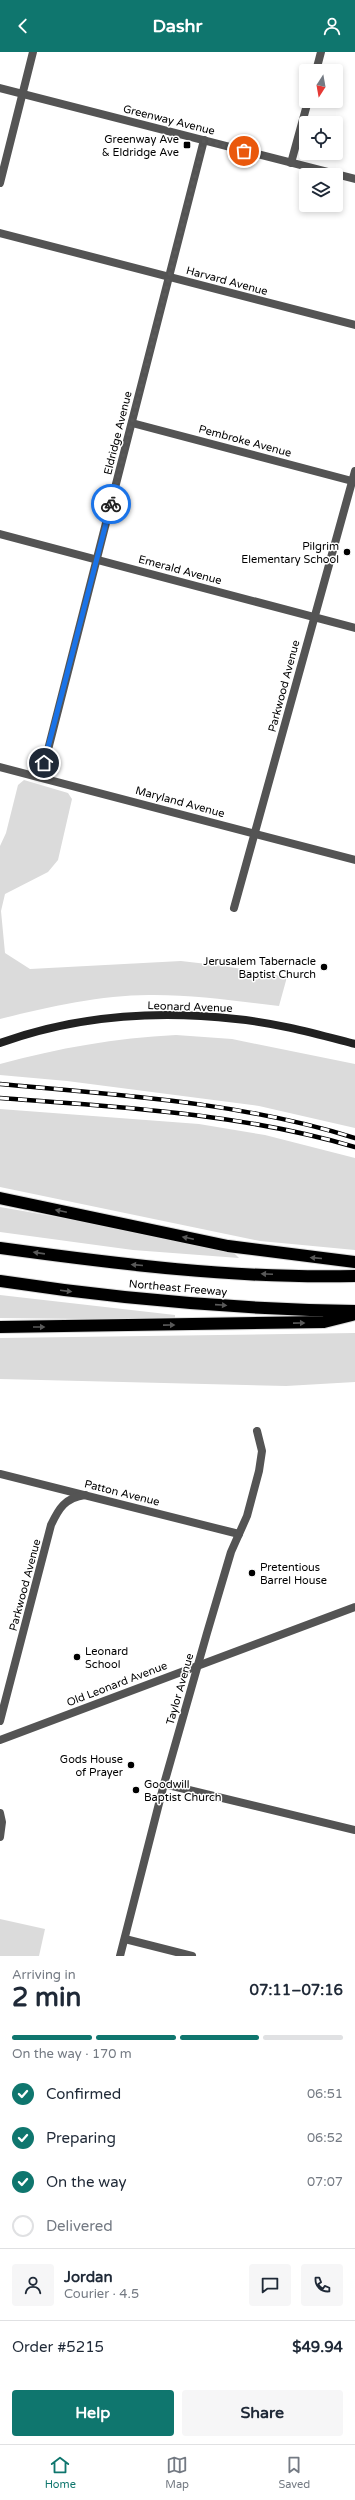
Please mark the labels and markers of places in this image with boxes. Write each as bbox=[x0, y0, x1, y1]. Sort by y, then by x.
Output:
place label: Greenway Ave & Eldridge Ave bbox=[102, 133, 179, 159]
pin bbox=[227, 134, 261, 168]
marker: Greenway Ave & Eldridge Ave bbox=[182, 140, 192, 150]
place label: Pilgrim Elementary School bbox=[241, 540, 339, 566]
marker: Pilgrim Elementary School bbox=[342, 547, 352, 557]
pin bbox=[27, 746, 61, 780]
place label: Jerusalem Tabernacle Baptist Church bbox=[203, 955, 316, 981]
marker: Jerusalem Tabernacle Baptist Church bbox=[319, 962, 329, 972]
place label: Pretentious Barrel House bbox=[260, 1561, 327, 1587]
marker: Pretentious Barrel House bbox=[247, 1568, 257, 1578]
place label: Leonard School bbox=[85, 1645, 128, 1671]
marker: Leonard School bbox=[72, 1652, 82, 1662]
place label: Gods House of Prayer bbox=[60, 1753, 124, 1779]
marker: Gods House of Prayer bbox=[126, 1760, 136, 1770]
place label: Goodwill Baptist Church bbox=[144, 1778, 222, 1804]
marker: Goodwill Baptist Church bbox=[131, 1785, 141, 1795]

